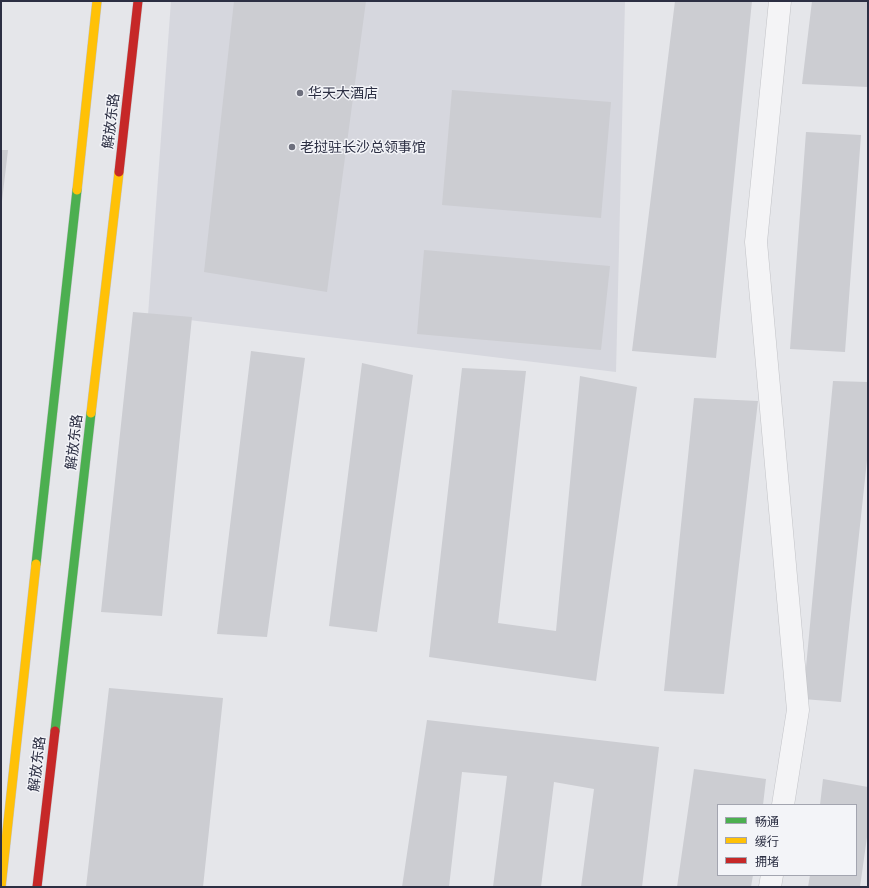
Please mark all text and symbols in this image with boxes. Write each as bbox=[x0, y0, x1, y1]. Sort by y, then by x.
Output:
place label: 华天大酒店 bbox=[308, 85, 378, 101]
marker: 华天大酒店 bbox=[295, 88, 305, 98]
street label: 解放东路 bbox=[99, 92, 123, 150]
place label: 老挝驻长沙总领事馆 bbox=[300, 139, 426, 155]
marker: 老挝驻长沙总领事馆 bbox=[287, 142, 297, 152]
street label: 解放东路 bbox=[62, 413, 86, 471]
street label: 解放东路 bbox=[25, 735, 49, 793]
legend bbox=[717, 804, 857, 876]
text: 畅通 bbox=[755, 815, 779, 828]
text: 缓行 bbox=[755, 835, 779, 848]
text: 拥堵 bbox=[755, 855, 779, 868]

